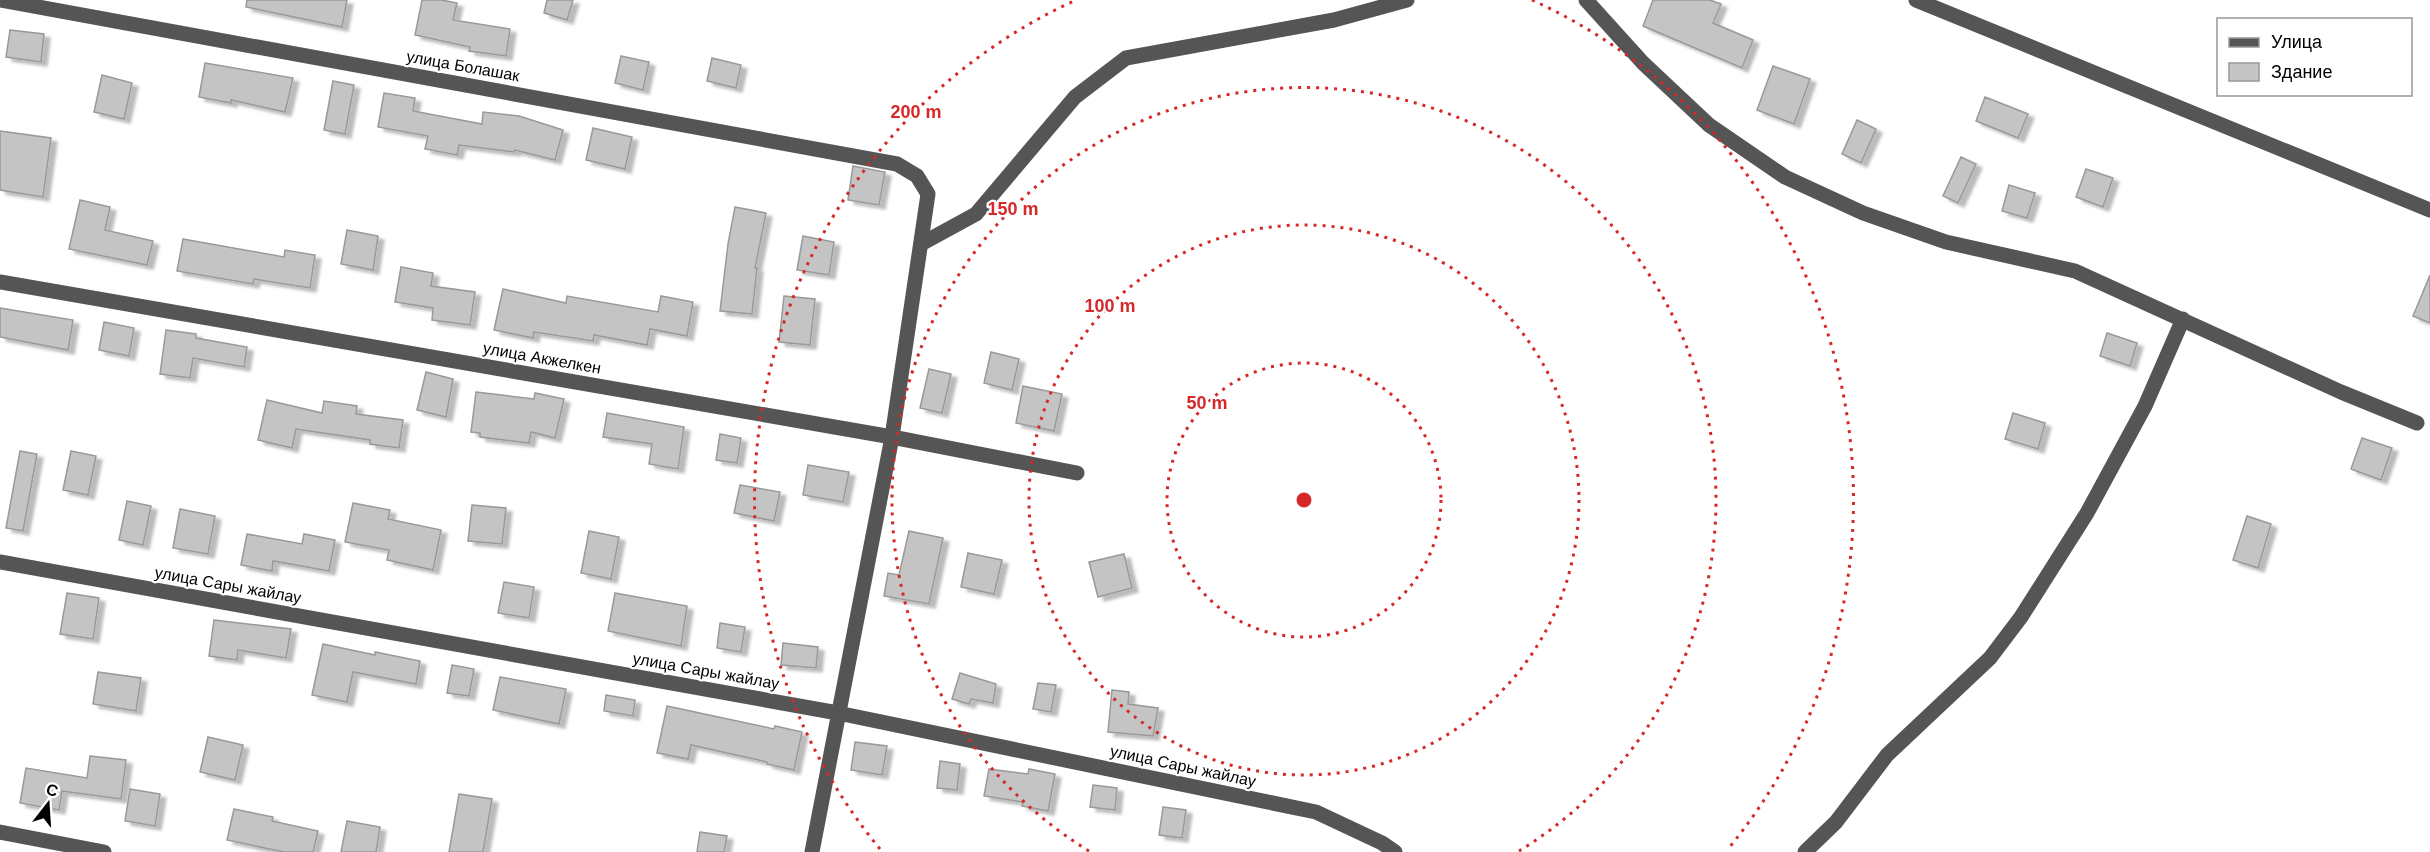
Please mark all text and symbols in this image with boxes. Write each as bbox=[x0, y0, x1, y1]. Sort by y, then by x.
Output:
legend bbox=[2217, 18, 2412, 96]
text: Улица bbox=[2271, 32, 2323, 52]
street label: улица Болашак bbox=[405, 48, 522, 84]
text: Здание bbox=[2271, 62, 2332, 82]
text: 200 m bbox=[890, 102, 942, 122]
text: 150 m bbox=[987, 199, 1039, 219]
text: 100 m bbox=[1084, 296, 1136, 316]
street label: улица Акжелкен bbox=[482, 339, 602, 377]
text: 50 m bbox=[1186, 393, 1228, 413]
centre of rings bbox=[1294, 490, 1314, 510]
street label: улица Сары жайлау bbox=[153, 564, 303, 606]
street label: улица Сары жайлау bbox=[631, 650, 781, 692]
street label: улица Сары жайлау bbox=[1109, 742, 1257, 790]
north arrow bbox=[18, 774, 78, 834]
text: С bbox=[44, 780, 61, 800]

